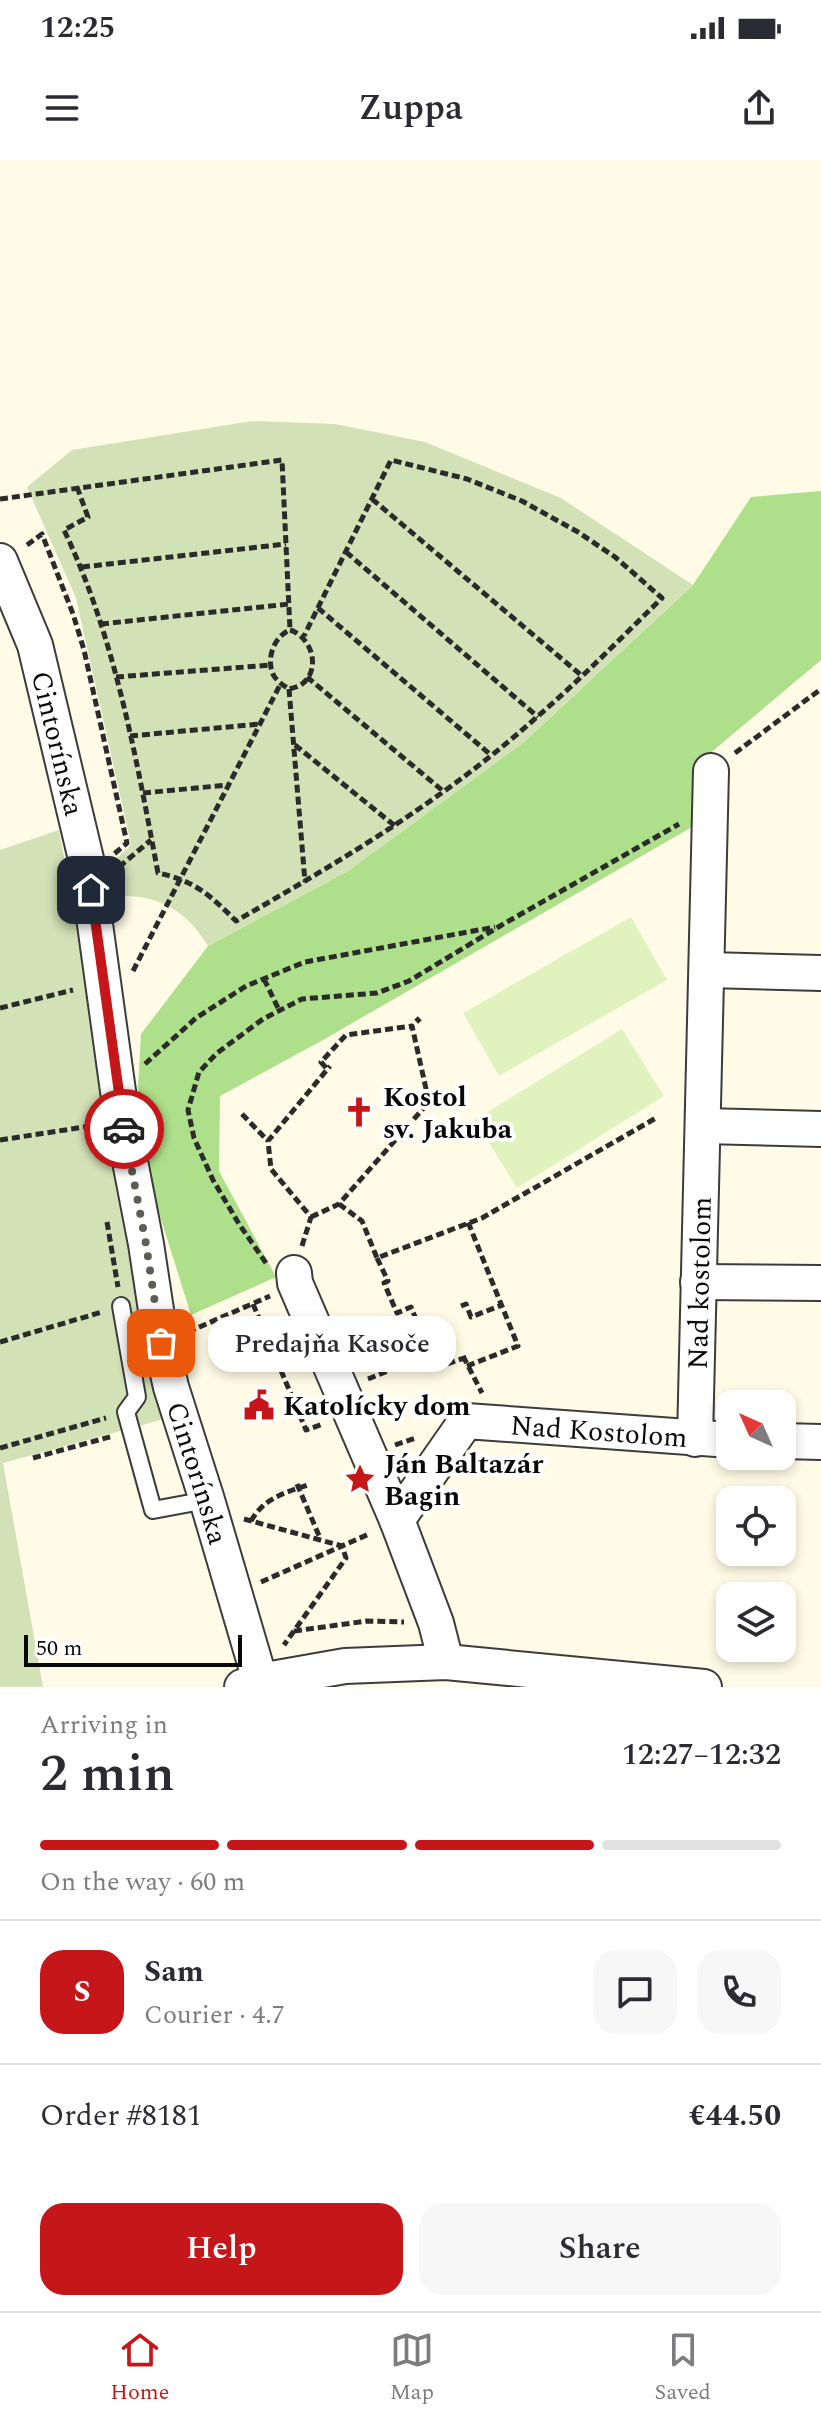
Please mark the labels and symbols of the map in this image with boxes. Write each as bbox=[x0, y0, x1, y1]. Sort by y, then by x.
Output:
street label: Cintorínska bbox=[19, 667, 95, 821]
pin bbox=[57, 856, 125, 924]
place label: Kostol sv. Jakuba bbox=[383, 1076, 513, 1151]
courier bbox=[84, 1089, 164, 1169]
church icon: Kostol sv. Jakuba bbox=[342, 1095, 376, 1129]
street label: Nad kostolom bbox=[677, 1196, 724, 1370]
pin bbox=[127, 1309, 195, 1377]
callout: Predajňa Kasoče bbox=[209, 1315, 457, 1371]
place label: Katolícky dom bbox=[283, 1385, 471, 1428]
public building icon: Katolícky dom bbox=[242, 1388, 276, 1422]
north arrow bbox=[716, 1390, 796, 1470]
street label: Cintorínska bbox=[154, 1396, 239, 1550]
street label: Nad Kostolom bbox=[509, 1404, 689, 1460]
place label: Ján Baltazár Bagin bbox=[384, 1443, 544, 1518]
place icon: Ján Baltazár Bagin bbox=[343, 1462, 377, 1496]
scale bar bbox=[24, 1631, 242, 1667]

